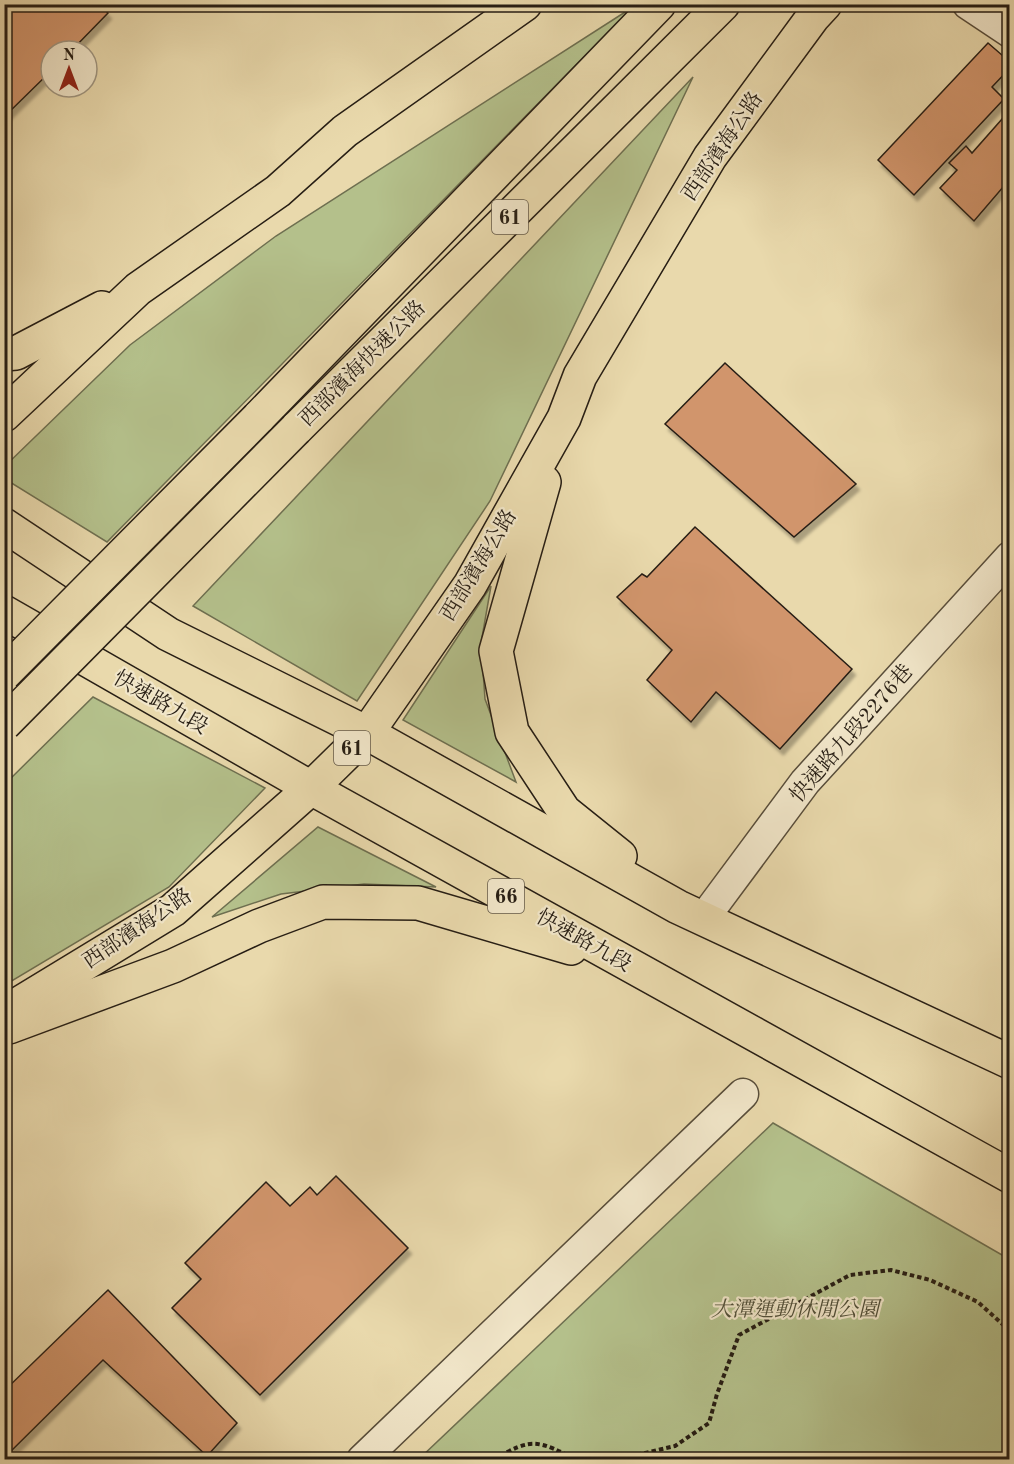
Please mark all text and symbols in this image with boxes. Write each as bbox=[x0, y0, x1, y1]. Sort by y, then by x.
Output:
north arrow bbox=[39, 39, 99, 99]
text: N bbox=[63, 48, 76, 64]
street label: 西部濱海公路 bbox=[677, 87, 767, 205]
road number: 61 bbox=[492, 200, 528, 234]
street label: 西部濱海快速公路 bbox=[294, 295, 430, 431]
street label: 西部濱海公路 bbox=[435, 505, 521, 625]
street label: 快速路九段2276巷 bbox=[785, 660, 917, 807]
street label: 快速路九段 bbox=[110, 666, 212, 739]
road number: 61 bbox=[334, 731, 370, 765]
road number: 66 bbox=[488, 879, 524, 913]
street label: 西部濱海公路 bbox=[78, 883, 196, 973]
street label: 快速路九段 bbox=[532, 905, 635, 976]
park label: 大潭運動休閒公園 bbox=[711, 1298, 882, 1321]

